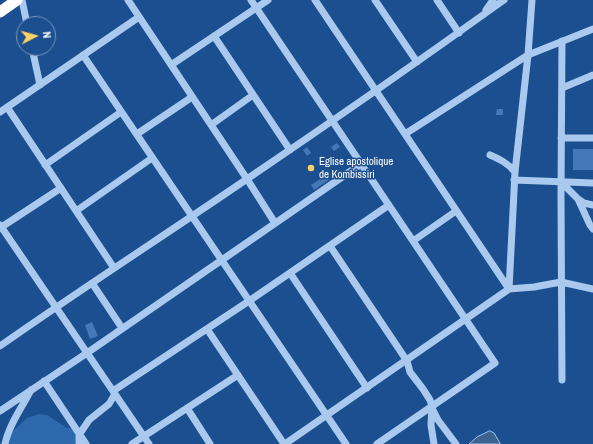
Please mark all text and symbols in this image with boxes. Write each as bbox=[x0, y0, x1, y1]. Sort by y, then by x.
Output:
north arrow bbox=[16, 16, 56, 56]
text: N bbox=[40, 31, 54, 39]
place label: Eglise apostolique de Kombissiri bbox=[319, 155, 393, 181]
marker: Eglise apostolique de Kombissiri bbox=[306, 163, 316, 173]

